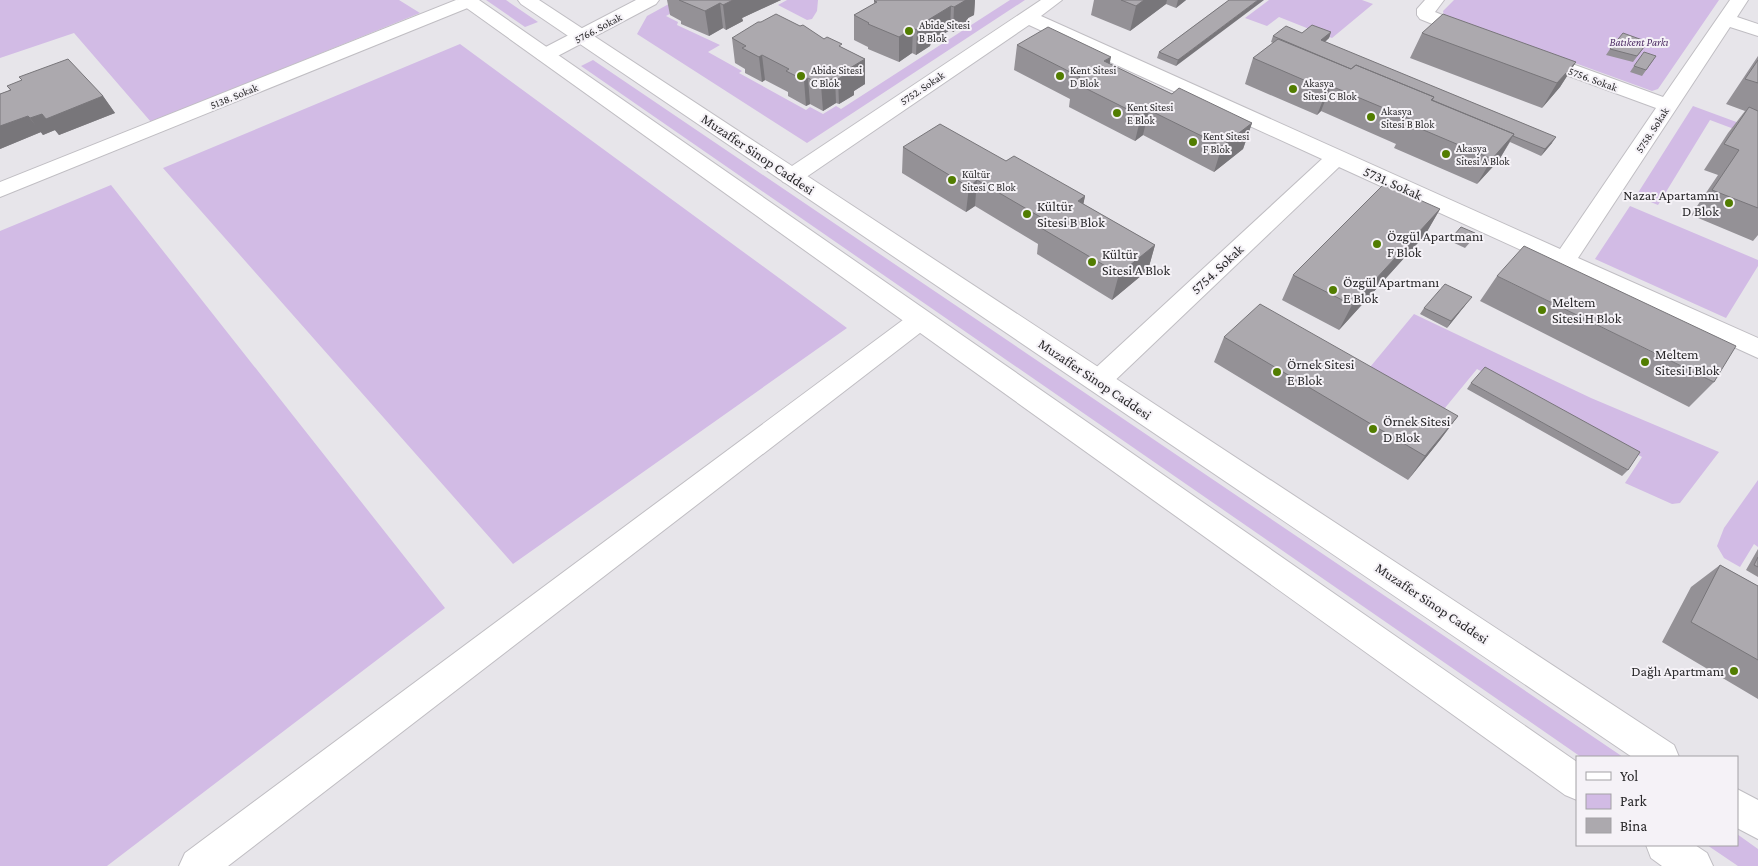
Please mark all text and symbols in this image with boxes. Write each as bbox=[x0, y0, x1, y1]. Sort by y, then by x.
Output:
street label: 5766. Sokak bbox=[572, 10, 624, 45]
place label: Abide Sitesi B Blok bbox=[919, 19, 970, 44]
marker: Abide Sitesi B Blok bbox=[903, 25, 915, 37]
park label: Batıkent Parkı bbox=[1609, 36, 1669, 48]
place label: Abide Sitesi C Blok bbox=[811, 64, 862, 89]
place label: Kent Sitesi D Blok bbox=[1070, 64, 1116, 89]
street label: 5756. Sokak bbox=[1567, 65, 1620, 94]
street label: 5752. Sokak bbox=[898, 68, 947, 107]
marker: Abide Sitesi C Blok bbox=[795, 70, 807, 82]
marker: Kent Sitesi D Blok bbox=[1054, 70, 1066, 82]
place label: Akasya Sitesi C Blok bbox=[1303, 77, 1358, 102]
street label: 5138. Sokak bbox=[208, 81, 260, 111]
marker: Akasya Sitesi C Blok bbox=[1287, 83, 1299, 95]
place label: Kent Sitesi E Blok bbox=[1127, 101, 1173, 126]
street label: 5758. Sokak bbox=[1633, 104, 1671, 155]
place label: Akasya Sitesi B Blok bbox=[1381, 105, 1435, 130]
marker: Kent Sitesi E Blok bbox=[1111, 107, 1123, 119]
street label: Muzaffer Sinop Caddesi bbox=[698, 110, 818, 198]
marker: Akasya Sitesi B Blok bbox=[1365, 111, 1377, 123]
place label: Kent Sitesi F Blok bbox=[1203, 130, 1249, 155]
marker: Kent Sitesi F Blok bbox=[1187, 136, 1199, 148]
place label: Akasya Sitesi A Blok bbox=[1456, 142, 1510, 167]
marker: Akasya Sitesi A Blok bbox=[1440, 148, 1452, 160]
street label: 5731. Sokak bbox=[1361, 163, 1425, 203]
place label: Kültür Sitesi C Blok bbox=[962, 168, 1017, 193]
marker: Kültür Sitesi C Blok bbox=[946, 174, 958, 186]
place label: Nazar Apartamnı D Blok bbox=[1623, 187, 1719, 219]
marker: Nazar Apartamnı D Blok bbox=[1723, 197, 1735, 209]
place label: Kültür Sitesi B Blok bbox=[1037, 198, 1105, 230]
marker: Kültür Sitesi B Blok bbox=[1021, 208, 1033, 220]
place label: Özgül Apartmanı F Blok bbox=[1387, 228, 1483, 260]
marker: Özgül Apartmanı F Blok bbox=[1371, 238, 1383, 250]
street label: 5754. Sokak bbox=[1188, 241, 1247, 297]
place label: Kültür Sitesi A Blok bbox=[1102, 246, 1171, 278]
marker: Kültür Sitesi A Blok bbox=[1086, 256, 1098, 268]
place label: Özgül Apartmanı E Blok bbox=[1343, 274, 1439, 306]
marker: Özgül Apartmanı E Blok bbox=[1327, 284, 1339, 296]
place label: Meltem Sitesi H Blok bbox=[1552, 294, 1622, 326]
marker: Meltem Sitesi H Blok bbox=[1536, 304, 1548, 316]
street label: Muzaffer Sinop Caddesi bbox=[1035, 335, 1155, 423]
place label: Meltem Sitesi I Blok bbox=[1655, 346, 1720, 378]
place label: Örnek Sitesi E Blok bbox=[1287, 356, 1355, 388]
marker: Meltem Sitesi I Blok bbox=[1639, 356, 1651, 368]
marker: Örnek Sitesi E Blok bbox=[1271, 366, 1283, 378]
place label: Örnek Sitesi D Blok bbox=[1383, 413, 1451, 445]
marker: Örnek Sitesi D Blok bbox=[1367, 423, 1379, 435]
street label: Muzaffer Sinop Caddesi bbox=[1372, 559, 1492, 647]
place label: Dağlı Apartmanı bbox=[1631, 663, 1724, 679]
marker: Dağlı Apartmanı bbox=[1728, 665, 1740, 677]
legend bbox=[1576, 756, 1738, 846]
text: Yol bbox=[1620, 768, 1638, 784]
text: Park bbox=[1620, 793, 1647, 809]
text: Bina bbox=[1620, 818, 1647, 834]

